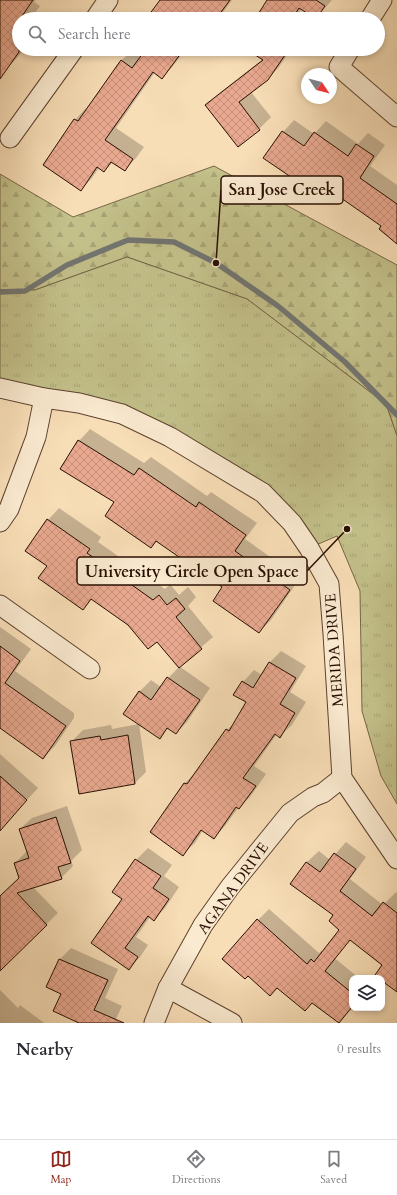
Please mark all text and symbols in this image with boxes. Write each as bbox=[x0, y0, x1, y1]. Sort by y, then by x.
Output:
search box bbox=[12, 12, 385, 56]
icon: search bbox=[26, 23, 48, 45]
text: Search here bbox=[58, 24, 131, 44]
north arrow bbox=[301, 68, 337, 104]
callout: San Jose Creek bbox=[221, 176, 343, 204]
text: San Jose Creek bbox=[229, 179, 335, 201]
callout: University Circle Open Space bbox=[77, 557, 307, 585]
text: University Circle Open Space bbox=[85, 561, 299, 583]
street label: MERIDA DRIVE bbox=[320, 593, 348, 707]
street label: AGANA DRIVE bbox=[193, 838, 273, 938]
map controls bbox=[349, 975, 385, 1011]
button: layers bbox=[349, 975, 385, 1011]
text: Nearby bbox=[16, 1038, 73, 1061]
text: 0 results bbox=[337, 1040, 381, 1058]
tab: Map bbox=[50, 1148, 72, 1187]
tab: Directions bbox=[172, 1148, 220, 1187]
tab: Saved bbox=[320, 1148, 347, 1187]

